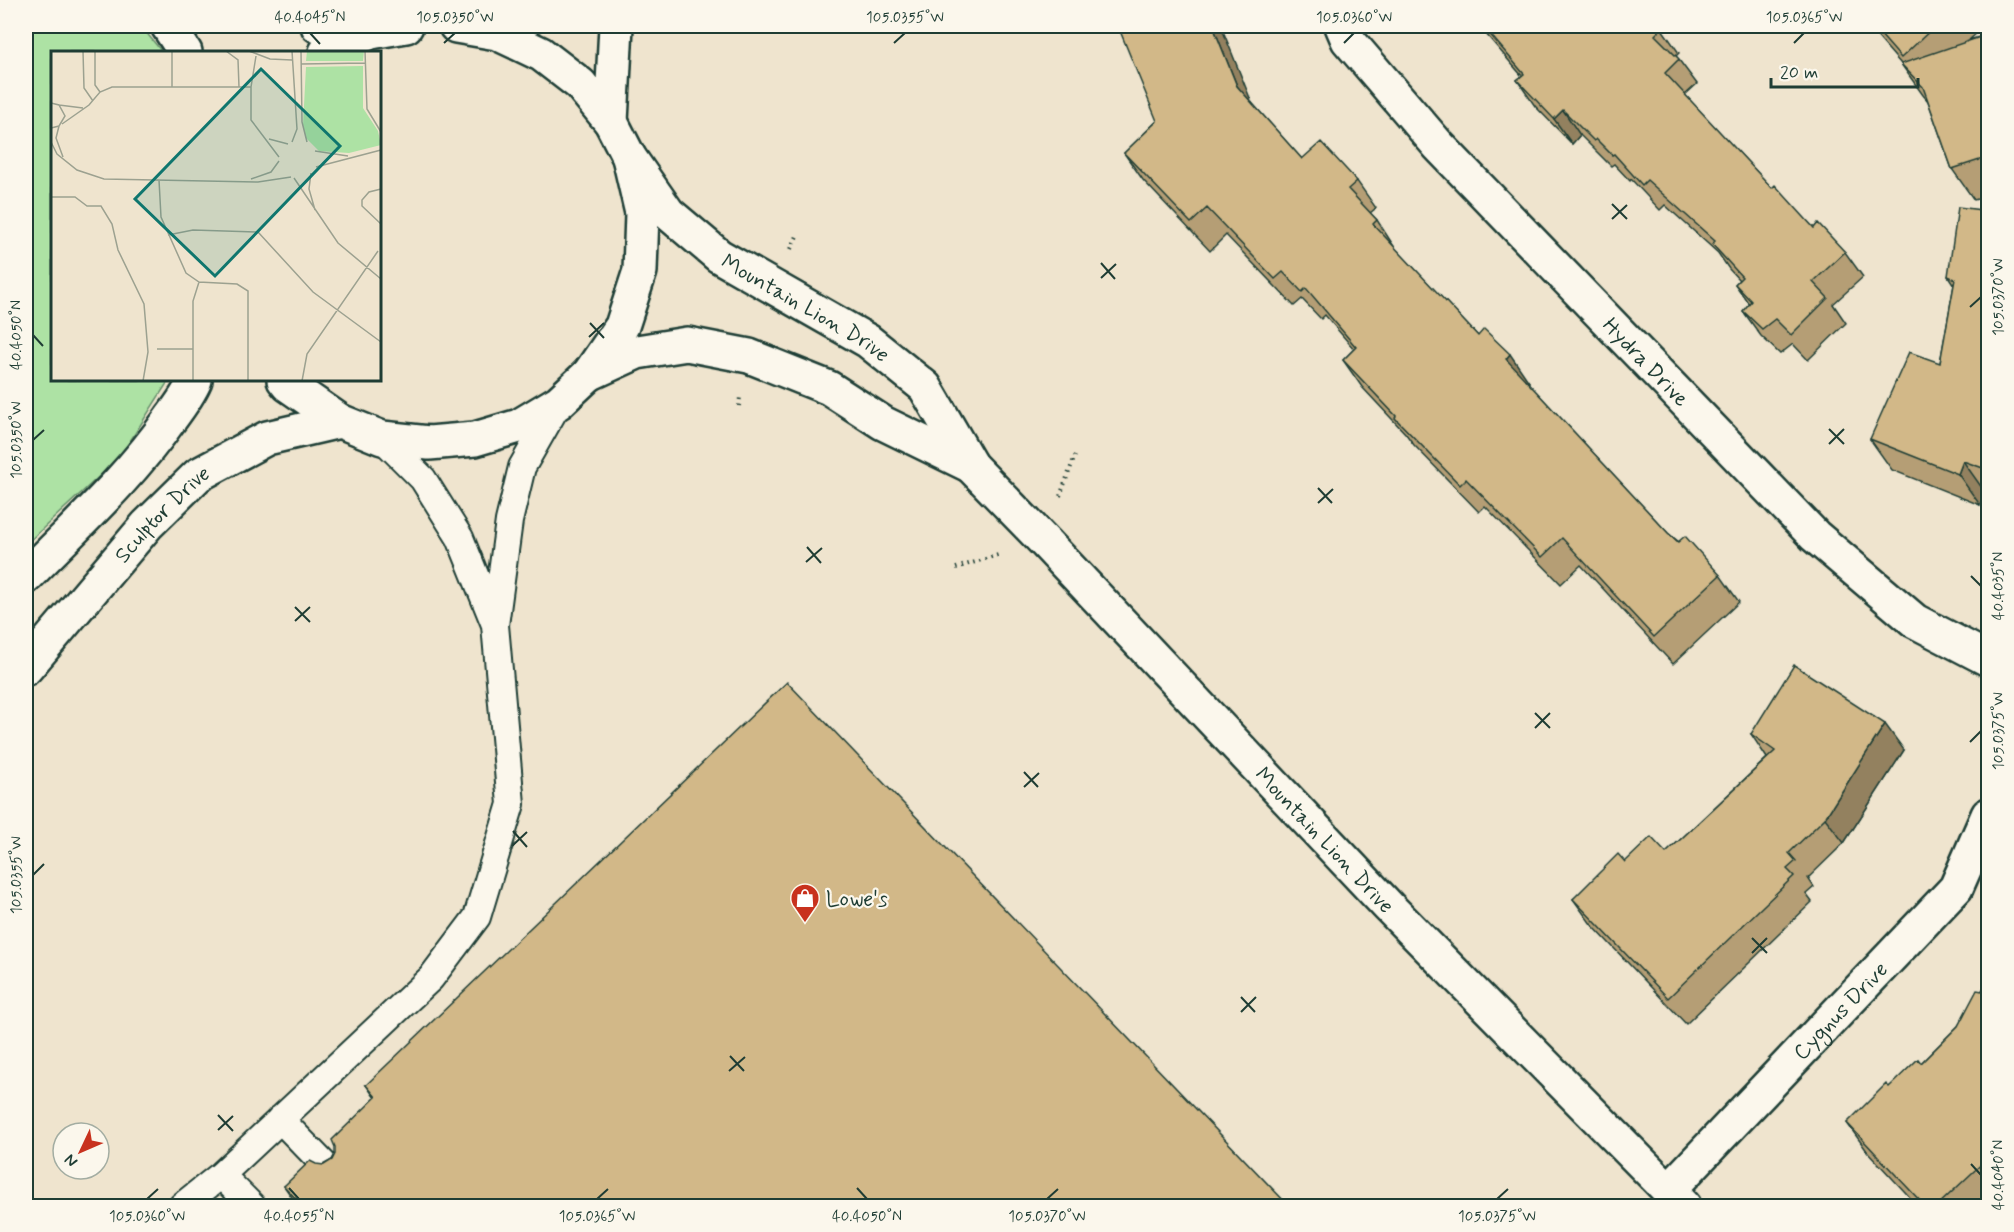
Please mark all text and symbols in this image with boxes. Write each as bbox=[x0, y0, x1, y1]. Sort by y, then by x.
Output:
text: 40.4045°N bbox=[274, 8, 346, 28]
text: 105.0350°W bbox=[416, 8, 494, 28]
text: 105.0355°W bbox=[866, 8, 944, 28]
text: 105.0360°W bbox=[1316, 8, 1392, 28]
text: 105.0365°W bbox=[1766, 8, 1842, 28]
inset map bbox=[51, 51, 381, 381]
scale bar bbox=[1771, 51, 1918, 89]
text: 20 m bbox=[1780, 61, 1818, 85]
street label: Mountain Lion Drive bbox=[716, 248, 895, 369]
text: 105.0370°W bbox=[1989, 258, 2009, 336]
text: 40.4050°N bbox=[7, 300, 27, 370]
street label: Hydra Drive bbox=[1596, 312, 1695, 413]
text: 105.0350°W bbox=[7, 401, 27, 479]
street label: Sculptor Drive bbox=[109, 460, 215, 569]
text: 40.4035°N bbox=[1989, 552, 2009, 620]
text: 105.0375°W bbox=[1989, 692, 2009, 770]
street label: Mountain Lion Drive bbox=[1248, 762, 1400, 920]
text: 105.0355°W bbox=[7, 836, 27, 914]
shop icon: Lowe's bbox=[789, 882, 821, 924]
place label: Lowe's bbox=[826, 886, 888, 914]
street label: Cygnus Drive bbox=[1788, 956, 1895, 1067]
north arrow bbox=[51, 1121, 111, 1181]
text: 40.4040°N bbox=[1989, 1140, 2009, 1210]
text: N bbox=[60, 1149, 83, 1172]
text: 105.0360°W bbox=[109, 1207, 185, 1227]
text: 40.4055°N bbox=[264, 1207, 334, 1227]
text: 105.0365°W bbox=[559, 1207, 635, 1227]
text: 40.4050°N bbox=[832, 1207, 902, 1227]
text: 105.0370°W bbox=[1008, 1207, 1086, 1227]
text: 105.0375°W bbox=[1458, 1207, 1536, 1227]

